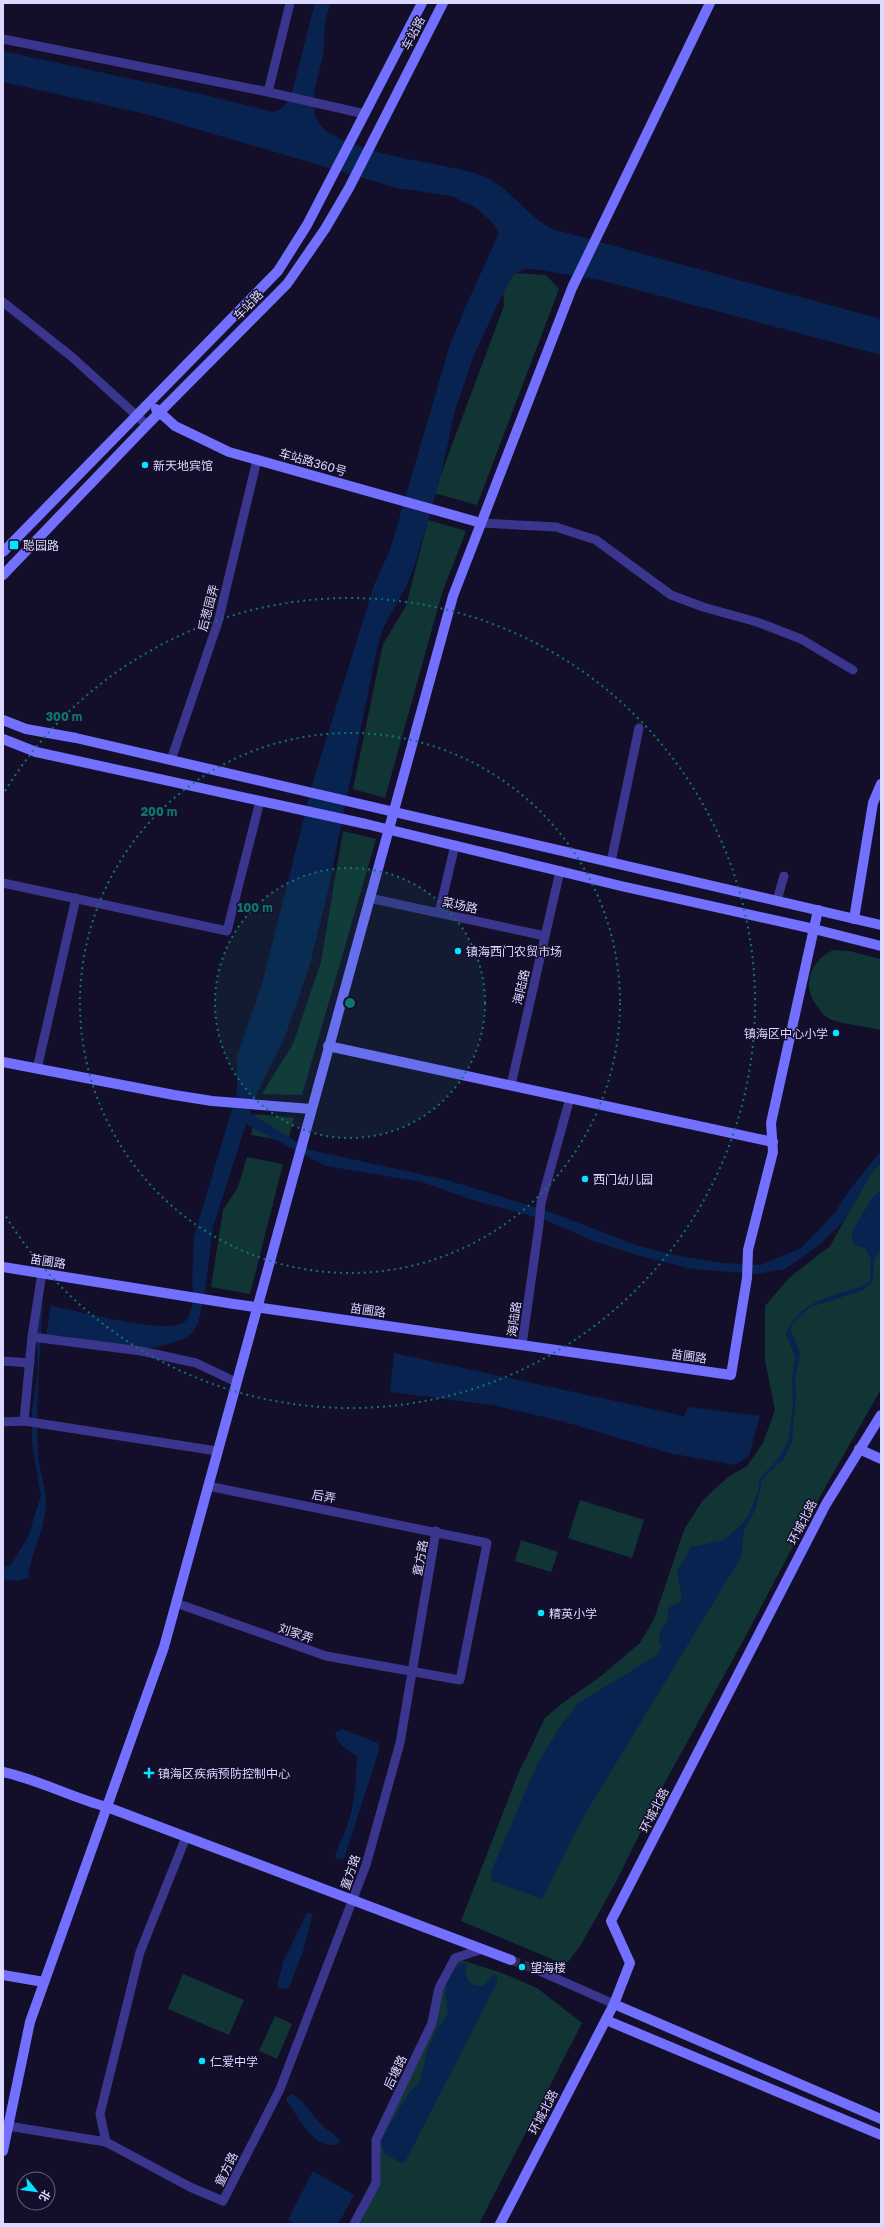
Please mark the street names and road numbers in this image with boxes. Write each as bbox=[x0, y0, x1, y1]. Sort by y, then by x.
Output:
street label: 车站路 bbox=[398, 14, 428, 52]
street label: 车站路 bbox=[230, 287, 266, 323]
street label: 车站路360号 bbox=[277, 445, 349, 479]
street label: 后葱园弄 bbox=[195, 583, 221, 633]
street label: 菜场路 bbox=[441, 894, 479, 916]
street label: 海陆路 bbox=[510, 968, 532, 1006]
street label: 苗圃路 bbox=[29, 1251, 67, 1271]
street label: 苗圃路 bbox=[349, 1300, 387, 1320]
street label: 海陆路 bbox=[504, 1300, 524, 1338]
street label: 苗圃路 bbox=[670, 1346, 708, 1366]
street label: 后弄 bbox=[311, 1486, 337, 1506]
street label: 环城北路 bbox=[784, 1497, 820, 1547]
street label: 童方路 bbox=[409, 1539, 431, 1577]
street label: 刘家弄 bbox=[277, 1620, 315, 1646]
street label: 环城北路 bbox=[636, 1785, 672, 1835]
street label: 童方路 bbox=[337, 1853, 363, 1891]
street label: 后塘路 bbox=[380, 2053, 410, 2091]
street label: 环城北路 bbox=[525, 2087, 561, 2137]
street label: 童方路 bbox=[211, 2150, 241, 2188]

